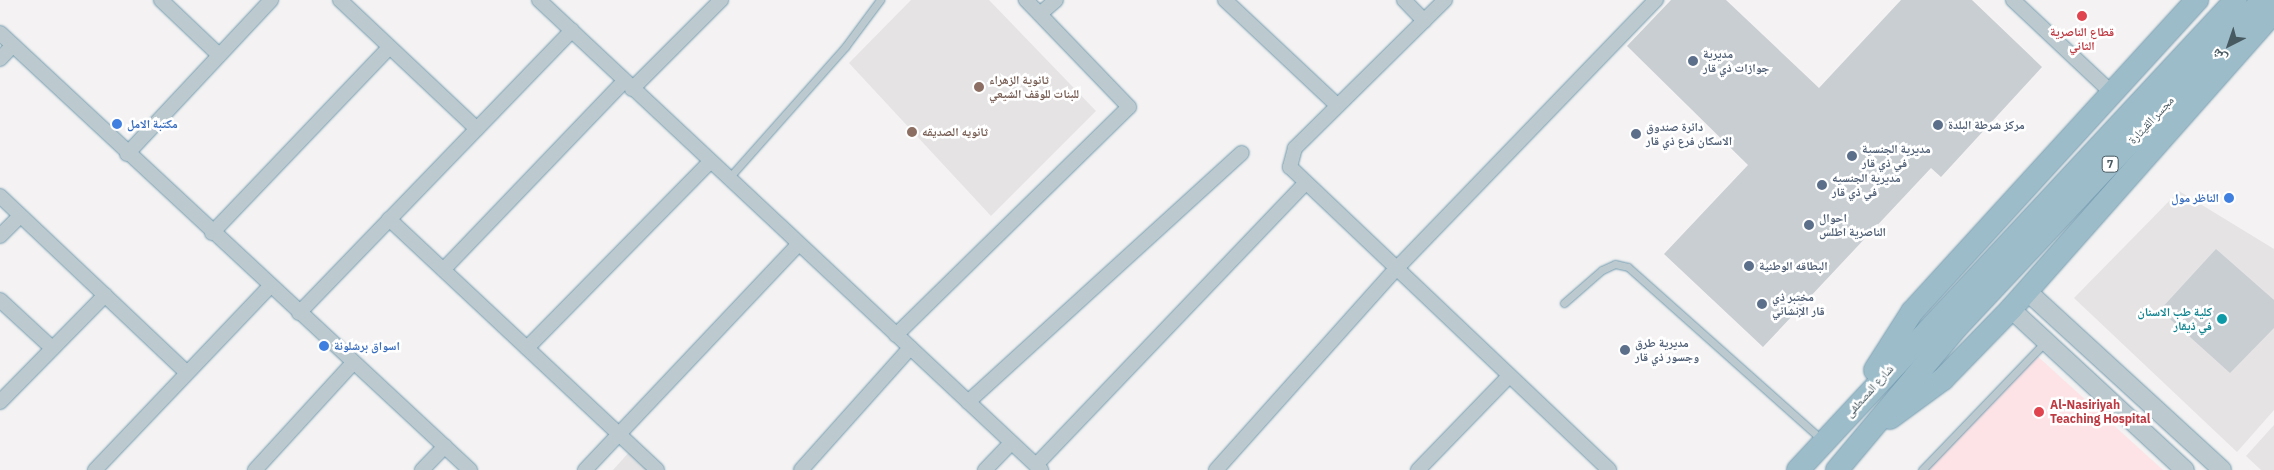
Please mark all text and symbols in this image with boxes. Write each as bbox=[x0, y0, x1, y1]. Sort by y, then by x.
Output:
marker: قطاع الناصرية الثاني bbox=[2075, 9, 2089, 23]
north arrow bbox=[2204, 20, 2254, 70]
place label: قطاع الناصرية الثاني bbox=[2050, 25, 2114, 53]
text: ش bbox=[2208, 45, 2231, 68]
place label: مديرية جوازات ذي قار bbox=[1703, 47, 1769, 75]
marker: مديرية جوازات ذي قار bbox=[1687, 55, 1699, 67]
place label: ثانوية الزهراء للبنات للوقف الشيعي bbox=[989, 73, 1079, 101]
marker: ثانوية الزهراء للبنات للوقف الشيعي bbox=[973, 81, 985, 93]
street label: مجسر القيثارة bbox=[2125, 93, 2177, 147]
place label: مكتبة الامل bbox=[127, 117, 178, 131]
marker: مكتبة الامل bbox=[111, 118, 123, 130]
place label: مركز شرطة البلدة bbox=[1948, 118, 2025, 132]
marker: مركز شرطة البلدة bbox=[1932, 119, 1944, 131]
place label: دائرة صندوق الاسكان فرع ذي قار bbox=[1646, 120, 1732, 148]
place label: ثانويه الصديقه bbox=[922, 125, 988, 139]
marker: ثانويه الصديقه bbox=[906, 126, 918, 138]
marker: دائرة صندوق الاسكان فرع ذي قار bbox=[1630, 128, 1642, 140]
place label: مديرية الجنسية في ذي قار bbox=[1862, 142, 1931, 170]
marker: مديرية الجنسية في ذي قار bbox=[1846, 150, 1858, 162]
road number: 7 bbox=[2101, 156, 2119, 172]
place label: مديرية الجنسيه في ذي قار bbox=[1832, 171, 1901, 199]
marker: مديرية الجنسيه في ذي قار bbox=[1816, 179, 1828, 191]
place label: الناظر مول bbox=[2171, 191, 2219, 205]
marker: الناظر مول bbox=[2223, 192, 2235, 204]
place label: احوال الناصرية اطلس bbox=[1819, 211, 1886, 239]
marker: احوال الناصرية اطلس bbox=[1803, 219, 1815, 231]
place label: البطاقه الوطنية bbox=[1759, 259, 1828, 273]
marker: البطاقه الوطنية bbox=[1743, 260, 1755, 272]
place label: مختبر ذي قار الإنشائي bbox=[1772, 290, 1825, 318]
marker: مختبر ذي قار الإنشائي bbox=[1756, 298, 1768, 310]
place label: كلية طب الاسنان في ذيقار bbox=[2137, 305, 2212, 333]
marker: كلية طب الاسنان في ذيقار bbox=[2216, 313, 2228, 325]
place label: مديرية طرق وجسور ذي قار bbox=[1635, 336, 1699, 364]
place label: اسواق برشلونة bbox=[334, 339, 400, 353]
marker: اسواق برشلونة bbox=[318, 340, 330, 352]
marker: مديرية طرق وجسور ذي قار bbox=[1619, 344, 1631, 356]
street label: شارع المصطفى bbox=[1842, 362, 1896, 420]
place label: Al-Nasiriyah Teaching Hospital bbox=[2050, 398, 2150, 426]
marker: Al-Nasiriyah Teaching Hospital bbox=[2032, 405, 2046, 419]

